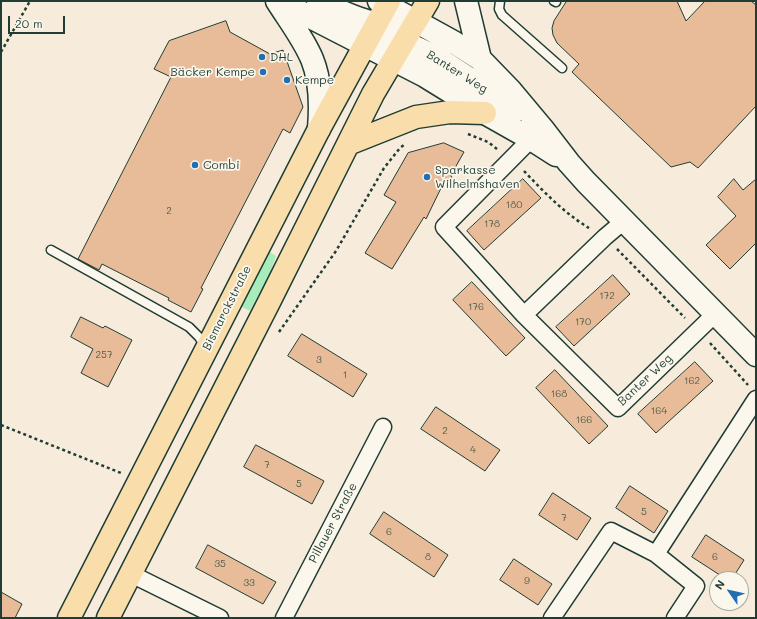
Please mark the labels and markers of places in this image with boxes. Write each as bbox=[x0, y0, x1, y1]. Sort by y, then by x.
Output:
place label: DHL bbox=[270, 50, 293, 64]
marker: DHL bbox=[257, 52, 267, 62]
place label: Bäcker Kempe bbox=[170, 65, 255, 79]
marker: Bäcker Kempe bbox=[258, 67, 268, 77]
place label: Kempe bbox=[295, 73, 334, 87]
marker: Kempe bbox=[282, 75, 292, 85]
place label: Combi bbox=[203, 158, 240, 172]
marker: Combi bbox=[190, 160, 200, 170]
place label: Sparkasse Wilhelmshaven bbox=[435, 163, 519, 191]
marker: Sparkasse Wilhelmshaven bbox=[422, 172, 432, 182]

